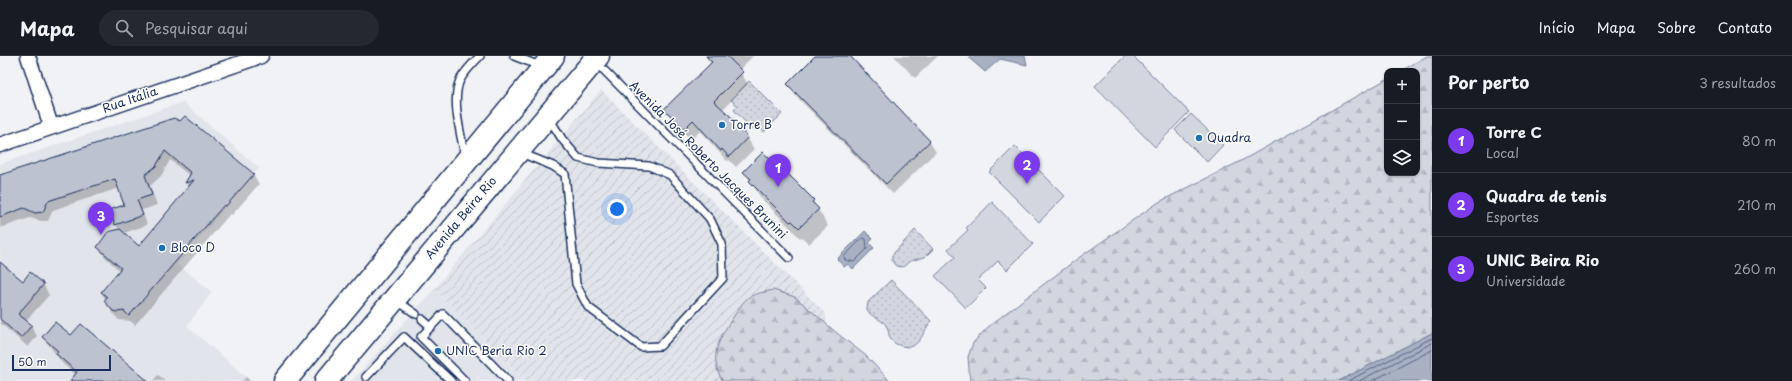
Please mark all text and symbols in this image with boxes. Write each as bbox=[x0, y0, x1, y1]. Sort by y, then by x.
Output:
search box bbox=[99, 10, 379, 46]
text: Mapa bbox=[20, 14, 75, 42]
text: Pesquisar aqui bbox=[145, 16, 248, 39]
icon: search bbox=[113, 17, 135, 39]
text: Início bbox=[1539, 17, 1575, 38]
text: Mapa bbox=[1597, 17, 1635, 38]
text: Sobre bbox=[1657, 17, 1696, 38]
text: Contato bbox=[1718, 17, 1772, 38]
map controls bbox=[1384, 68, 1420, 176]
button: + bbox=[1384, 68, 1420, 104]
text: Por perto bbox=[1448, 69, 1529, 95]
text: 3 resultados bbox=[1699, 73, 1776, 92]
street label: Avenida José Roberto Jacques Brunini bbox=[626, 76, 792, 242]
street label: Rua Itália bbox=[100, 81, 160, 117]
button: − bbox=[1384, 104, 1420, 140]
place label: Torre B bbox=[730, 115, 772, 133]
marker: Torre B bbox=[717, 120, 727, 130]
text: Torre C bbox=[1486, 120, 1542, 143]
place label: Quadra bbox=[1207, 128, 1252, 146]
text: 1 bbox=[1458, 131, 1464, 150]
text: 80 m bbox=[1742, 131, 1776, 150]
marker: Quadra bbox=[1194, 133, 1204, 143]
button: layers bbox=[1384, 140, 1420, 176]
text: Local bbox=[1486, 143, 1519, 162]
pin: 2 bbox=[1014, 151, 1040, 184]
pin: 1 bbox=[765, 154, 791, 187]
street label: Avenida Beira Rio bbox=[420, 172, 500, 263]
text: Quadra de tenis bbox=[1486, 184, 1607, 207]
text: 2 bbox=[1456, 195, 1466, 214]
text: 210 m bbox=[1737, 195, 1776, 214]
your location bbox=[607, 199, 627, 219]
pin: 3 bbox=[88, 202, 114, 235]
text: Esportes bbox=[1486, 207, 1539, 226]
place label: Bloco D bbox=[170, 238, 215, 256]
marker: Bloco D bbox=[157, 243, 167, 253]
text: UNIC Beira Rio bbox=[1486, 248, 1599, 271]
text: 3 bbox=[1457, 259, 1465, 278]
text: 260 m bbox=[1734, 259, 1776, 278]
text: Universidade bbox=[1486, 271, 1565, 290]
place label: UNIC Beria Rio 2 bbox=[446, 341, 547, 359]
marker: UNIC Beria Rio 2 bbox=[433, 346, 443, 356]
scale bar bbox=[12, 353, 111, 372]
text: 50 m bbox=[18, 353, 47, 370]

